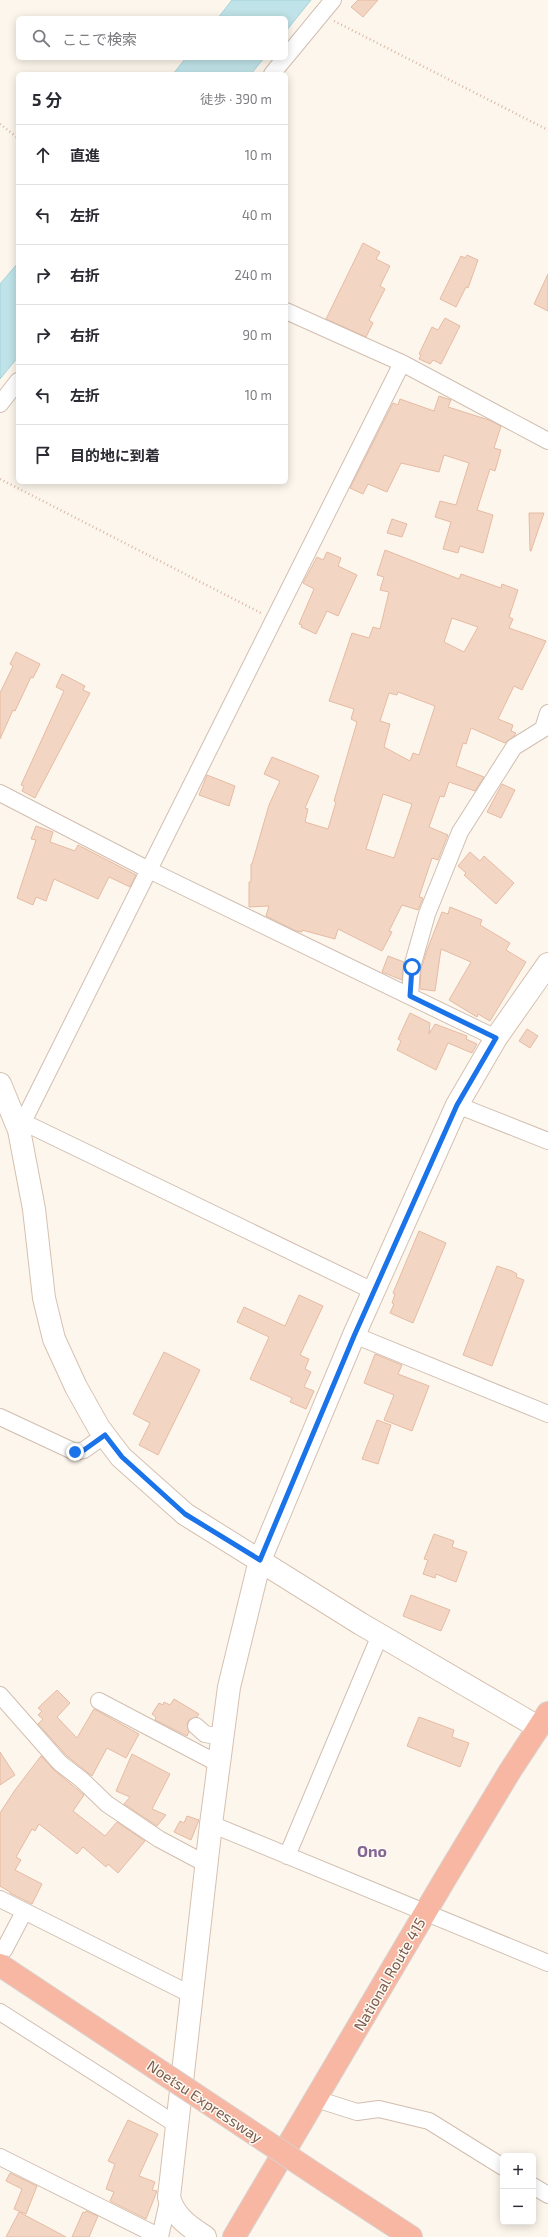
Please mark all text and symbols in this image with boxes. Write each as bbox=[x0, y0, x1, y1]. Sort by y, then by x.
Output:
search box bbox=[16, 16, 288, 60]
icon: search bbox=[30, 27, 52, 49]
text: ここで検索 bbox=[62, 30, 137, 48]
text: 5 分 bbox=[32, 89, 62, 109]
text: 徒歩 · 390 m bbox=[200, 91, 272, 107]
icon: ahead bbox=[32, 144, 54, 166]
text: 直進 bbox=[70, 146, 100, 164]
text: 10 m bbox=[245, 147, 272, 163]
icon: left bbox=[32, 204, 54, 226]
text: 左折 bbox=[70, 206, 100, 224]
text: 40 m bbox=[242, 207, 272, 223]
icon: right bbox=[32, 264, 54, 286]
text: 右折 bbox=[70, 266, 100, 284]
text: 240 m bbox=[235, 267, 272, 283]
icon: right bbox=[32, 324, 54, 346]
text: 右折 bbox=[70, 326, 100, 344]
text: 90 m bbox=[242, 327, 272, 343]
icon: left bbox=[32, 384, 54, 406]
text: 左折 bbox=[70, 386, 100, 404]
text: 10 m bbox=[245, 387, 272, 403]
icon: arrive bbox=[32, 444, 54, 466]
text: 目的地に到着 bbox=[70, 446, 160, 464]
route start bbox=[403, 958, 421, 976]
route end bbox=[66, 1443, 84, 1461]
district label: Ono bbox=[357, 1841, 387, 1860]
street label: National Route 415 bbox=[349, 1914, 429, 2034]
street label: Noetsu Expressway bbox=[144, 2056, 266, 2146]
map controls bbox=[500, 2153, 536, 2225]
button: + bbox=[500, 2153, 536, 2189]
button: − bbox=[500, 2189, 536, 2225]

